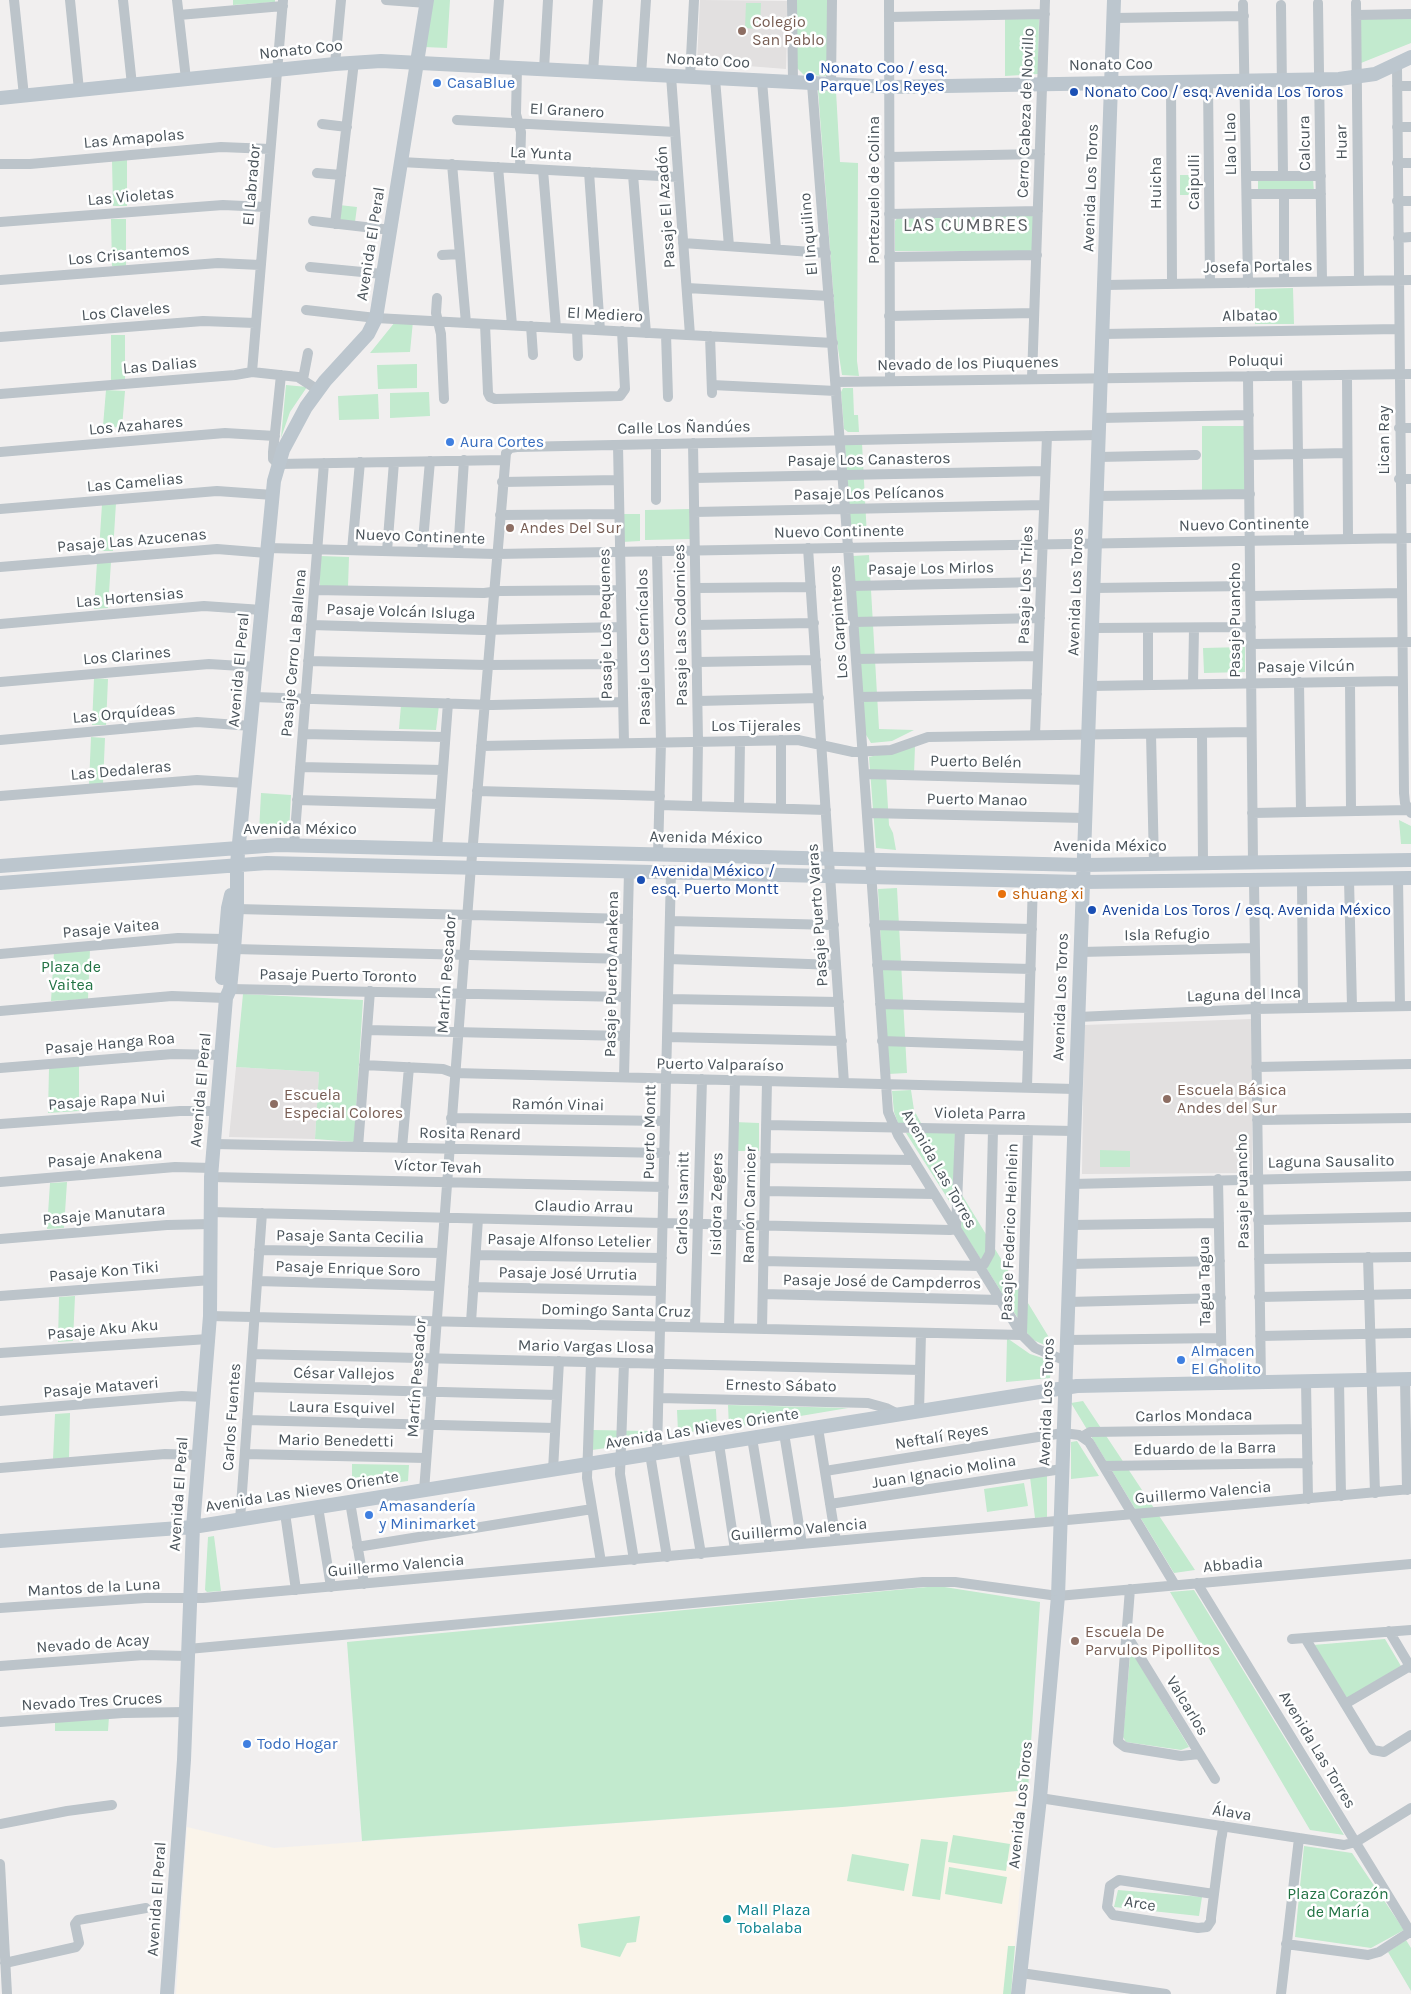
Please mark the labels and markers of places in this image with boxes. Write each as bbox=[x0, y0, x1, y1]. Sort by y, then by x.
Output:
place label: Colegio San Pablo bbox=[752, 12, 824, 50]
marker: Colegio San Pablo bbox=[736, 25, 748, 37]
place label: Nonato Coo / esq. Parque Los Reyes bbox=[820, 58, 947, 96]
marker: Nonato Coo / esq. Parque Los Reyes bbox=[804, 71, 816, 83]
place label: CasaBlue bbox=[447, 73, 515, 93]
marker: CasaBlue bbox=[431, 77, 443, 89]
place label: Nonato Coo / esq. Avenida Los Toros bbox=[1084, 82, 1344, 102]
marker: Nonato Coo / esq. Avenida Los Toros bbox=[1068, 86, 1080, 98]
place label: Aura Cortes bbox=[460, 432, 544, 452]
marker: Aura Cortes bbox=[444, 436, 456, 448]
place label: Andes Del Sur bbox=[520, 518, 621, 538]
marker: Andes Del Sur bbox=[504, 522, 516, 534]
place label: Avenida México / esq. Puerto Montt bbox=[651, 861, 779, 899]
marker: Avenida México / esq. Puerto Montt bbox=[635, 874, 647, 886]
place label: shuang xi bbox=[1012, 884, 1084, 904]
marker: shuang xi bbox=[996, 888, 1008, 900]
place label: Avenida Los Toros / esq. Avenida México bbox=[1102, 900, 1391, 920]
marker: Avenida Los Toros / esq. Avenida México bbox=[1086, 904, 1098, 916]
place label: Escuela Básica Andes del Sur bbox=[1177, 1080, 1287, 1118]
place label: Escuela Especial Colores bbox=[284, 1085, 403, 1123]
marker: Escuela Básica Andes del Sur bbox=[1161, 1093, 1173, 1105]
marker: Escuela Especial Colores bbox=[268, 1098, 280, 1110]
place label: Almacen El Gholito bbox=[1191, 1341, 1261, 1379]
marker: Almacen El Gholito bbox=[1175, 1354, 1187, 1366]
place label: Amasandería y Minimarket bbox=[379, 1496, 476, 1534]
marker: Amasandería y Minimarket bbox=[363, 1509, 375, 1521]
place label: Escuela De Parvulos Pipollitos bbox=[1085, 1622, 1220, 1660]
marker: Escuela De Parvulos Pipollitos bbox=[1069, 1635, 1081, 1647]
place label: Todo Hogar bbox=[257, 1734, 338, 1754]
marker: Todo Hogar bbox=[241, 1738, 253, 1750]
place label: Mall Plaza Tobalaba bbox=[737, 1900, 811, 1938]
marker: Mall Plaza Tobalaba bbox=[721, 1913, 733, 1925]

